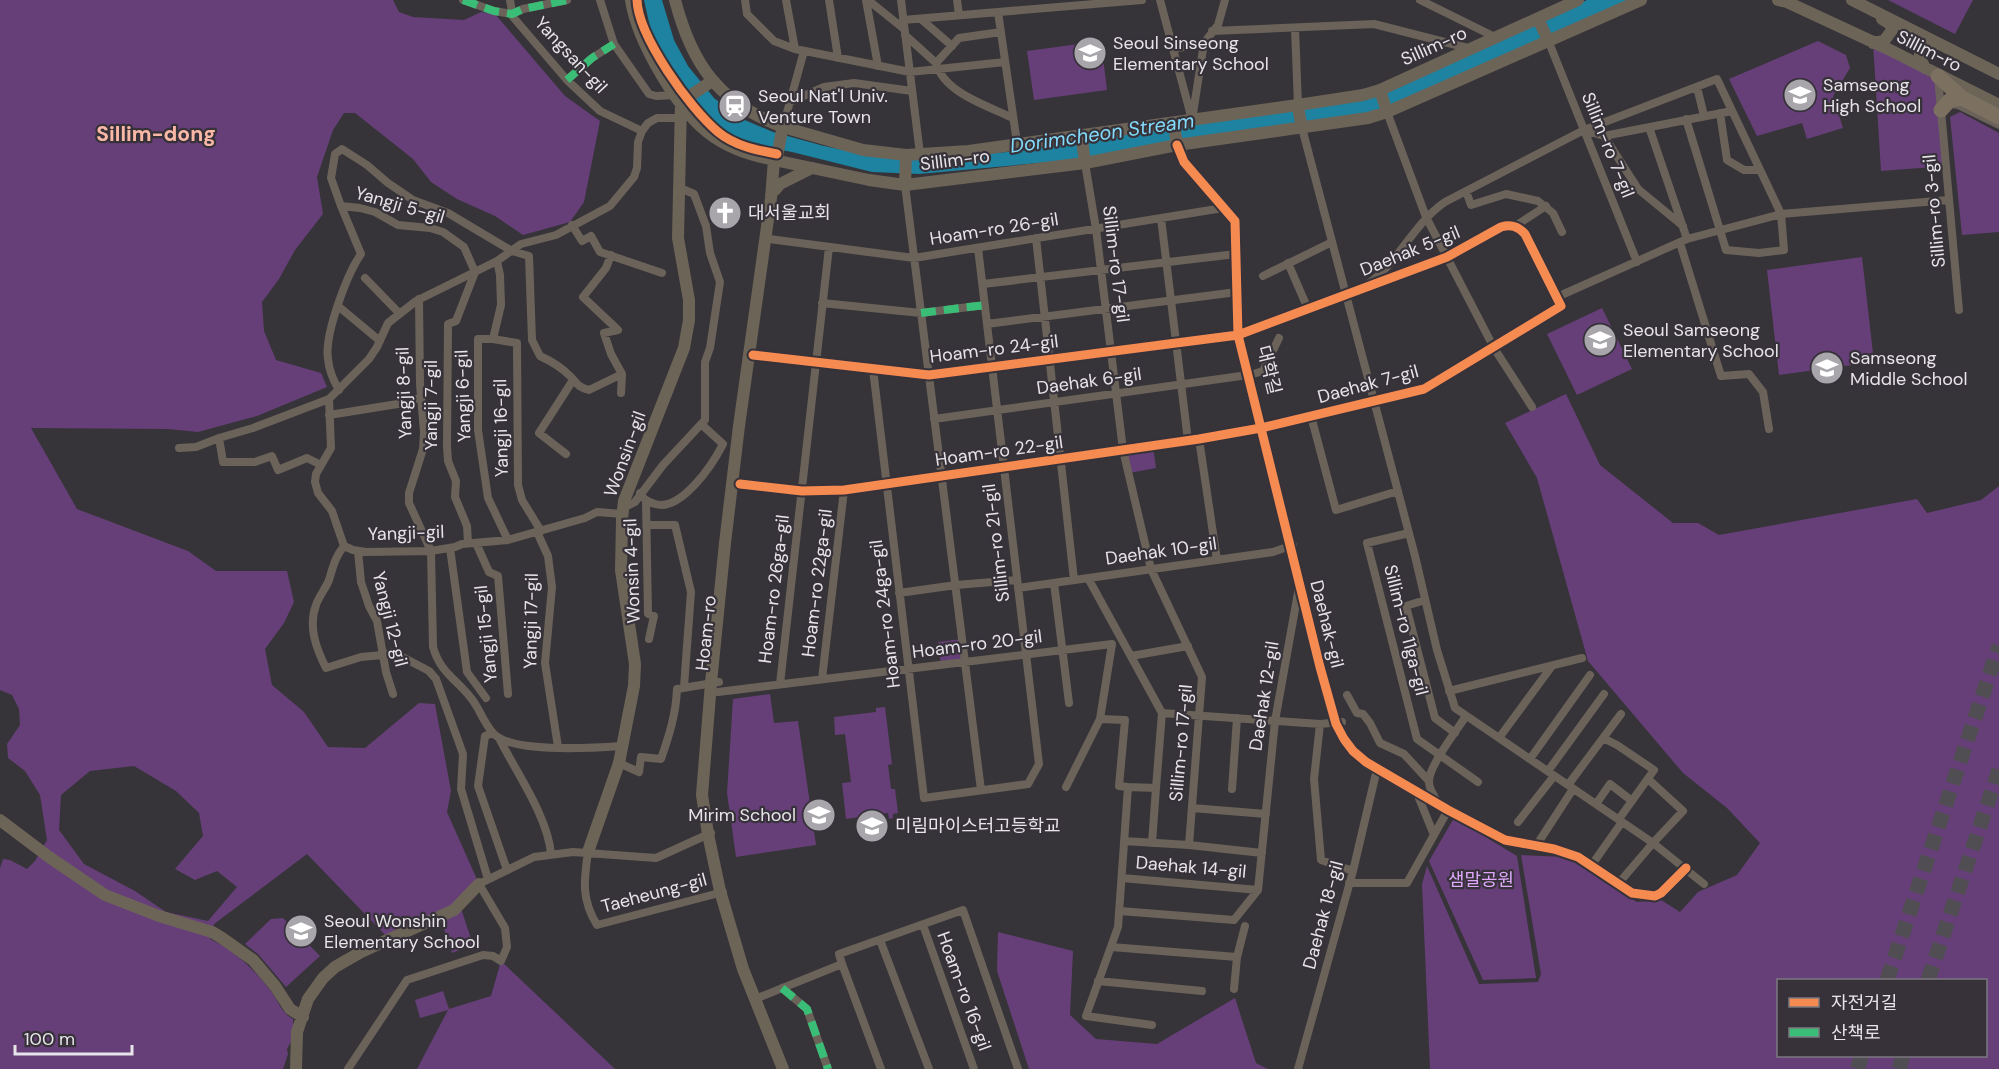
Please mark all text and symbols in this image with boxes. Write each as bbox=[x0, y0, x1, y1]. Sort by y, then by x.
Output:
street label: Yangsan-gil bbox=[529, 11, 613, 99]
street label: Sillim-ro bbox=[1397, 21, 1471, 71]
street label: Sillim-ro bbox=[1892, 24, 1966, 78]
place label: Seoul Sinseong Elementary School bbox=[1113, 31, 1269, 76]
school or university icon: Seoul Sinseong Elementary School bbox=[1072, 35, 1108, 71]
place label: Samseong High School bbox=[1823, 73, 1921, 118]
school or university icon: Samseong High School bbox=[1782, 77, 1818, 113]
place label: Seoul Nat'l Univ. Venture Town bbox=[758, 84, 888, 129]
station icon: Seoul Nat'l Univ. Venture Town bbox=[717, 88, 753, 124]
street label: Sillim-ro 7-gil bbox=[1576, 89, 1640, 201]
water label: Dorimcheon Stream bbox=[1008, 107, 1196, 159]
district label: Sillim-dong bbox=[96, 120, 216, 148]
street label: Sillim-ro bbox=[919, 144, 991, 176]
street label: Sillim-ro 3-gil bbox=[1917, 153, 1951, 269]
street label: Yangji 5-gil bbox=[352, 181, 448, 229]
church icon: 대서울교회 bbox=[707, 195, 743, 231]
place label: 대서울교회 bbox=[748, 201, 831, 225]
street label: Sillim-ro 17-gil bbox=[1097, 204, 1135, 324]
street label: Hoam-ro 26-gil bbox=[928, 207, 1060, 251]
street label: Daehak 5-gil bbox=[1357, 220, 1463, 282]
place label: Seoul Samseong Elementary School bbox=[1623, 318, 1779, 363]
school or university icon: Seoul Samseong Elementary School bbox=[1582, 322, 1618, 358]
street label: Hoam-ro 24-gil bbox=[928, 329, 1060, 369]
street label: 대학길 bbox=[1251, 343, 1287, 397]
place label: Samseong Middle School bbox=[1850, 346, 1968, 391]
street label: Yangji 8-gil bbox=[390, 347, 418, 439]
street label: Yangji 6-gil bbox=[449, 349, 477, 443]
school or university icon: Samseong Middle School bbox=[1809, 350, 1845, 386]
street label: Daehak 7-gil bbox=[1315, 359, 1421, 409]
street label: Yangji 7-gil bbox=[419, 360, 443, 450]
street label: Daehak 6-gil bbox=[1035, 362, 1143, 400]
street label: Yangji 16-gil bbox=[488, 379, 514, 477]
street label: Wonsin-gil bbox=[598, 408, 652, 500]
street label: Hoam-ro 22-gil bbox=[933, 430, 1065, 472]
street label: Sillim-ro 21-gil bbox=[977, 483, 1015, 603]
street label: Hoam-ro 22ga-gil bbox=[796, 508, 838, 658]
street label: Hoam-ro 26ga-gil bbox=[753, 513, 795, 665]
street label: Wonsin 4-gil bbox=[618, 518, 646, 624]
street label: Yangji-gil bbox=[367, 520, 445, 546]
street label: Daehak 10-gil bbox=[1104, 531, 1218, 571]
street label: Hoam-ro 24ga-gil bbox=[864, 538, 906, 690]
street label: Sillim-ro 11ga-gil bbox=[1378, 562, 1434, 698]
street label: Yangji 12-gil bbox=[367, 569, 413, 669]
street label: Yangji 17-gil bbox=[518, 573, 544, 669]
street label: Daehak-gil bbox=[1305, 578, 1349, 670]
street label: Yangji 15-gil bbox=[469, 584, 503, 684]
street label: Hoam-ro bbox=[690, 594, 722, 672]
street label: Hoam-ro 20-gil bbox=[911, 624, 1043, 664]
street label: Daehak 12-gil bbox=[1244, 640, 1284, 752]
street label: Sillim-ro 17-gil bbox=[1164, 683, 1198, 803]
school or university icon: Mirim School bbox=[801, 797, 837, 833]
place label: Mirim School bbox=[688, 803, 796, 827]
school or university icon: 미림마이스터고등학교 bbox=[854, 808, 890, 844]
place label: 미림마이스터고등학교 bbox=[895, 814, 1061, 838]
street label: Daehak 14-gil bbox=[1135, 850, 1247, 884]
street label: Daehak 18-gil bbox=[1297, 858, 1349, 972]
street label: Taeheung-gil bbox=[599, 867, 709, 919]
park label: 샘말공원 bbox=[1448, 868, 1514, 892]
place label: Seoul Wonshin Elementary School bbox=[324, 909, 480, 954]
school or university icon: Seoul Wonshin Elementary School bbox=[283, 913, 319, 949]
street label: Hoam-ro 16-gil bbox=[931, 928, 997, 1054]
legend bbox=[1777, 979, 1987, 1057]
text: 자전거길 bbox=[1831, 991, 1897, 1015]
scale bar bbox=[15, 1018, 132, 1056]
text: 산책로 bbox=[1831, 1021, 1881, 1045]
text: 100 m bbox=[24, 1027, 75, 1051]

